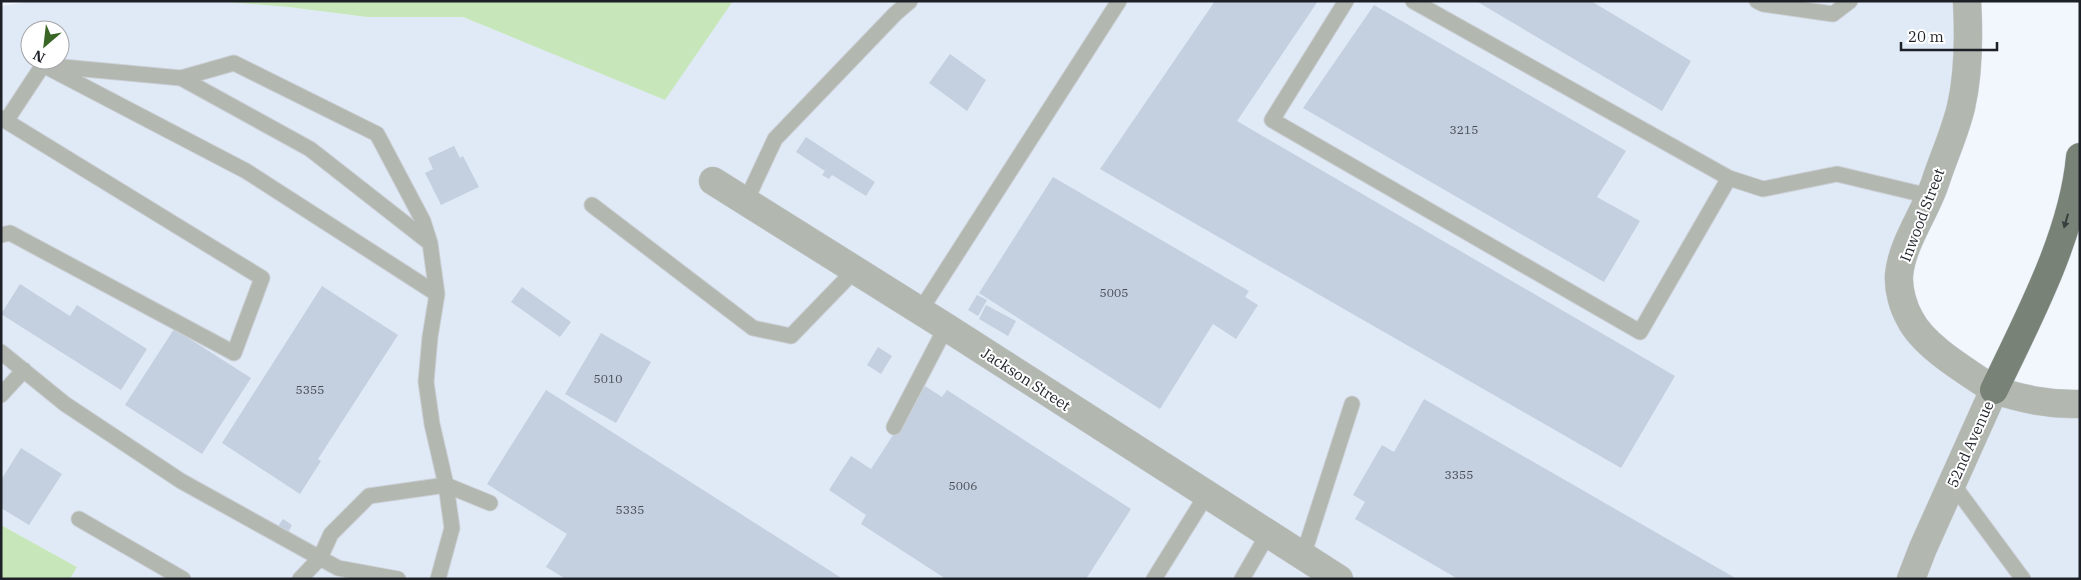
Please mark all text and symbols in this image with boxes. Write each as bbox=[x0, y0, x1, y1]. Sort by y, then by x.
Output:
north arrow bbox=[20, 20, 70, 70]
scale bar bbox=[1901, 20, 1997, 52]
text: 20 m bbox=[1908, 27, 1944, 46]
text: N bbox=[30, 46, 48, 67]
house number: 3215 bbox=[1450, 122, 1478, 137]
street label: Inwood Street bbox=[1896, 166, 1948, 264]
one-way arrow bbox=[2062, 214, 2070, 229]
house number: 5005 bbox=[1100, 285, 1128, 300]
street label: Jackson Street bbox=[978, 343, 1074, 415]
house number: 5010 bbox=[594, 371, 622, 386]
house number: 5355 bbox=[296, 382, 324, 397]
street label: 52nd Avenue bbox=[1942, 398, 1998, 490]
house number: 3355 bbox=[1445, 467, 1473, 482]
house number: 5006 bbox=[949, 478, 977, 493]
house number: 5335 bbox=[616, 502, 644, 517]

